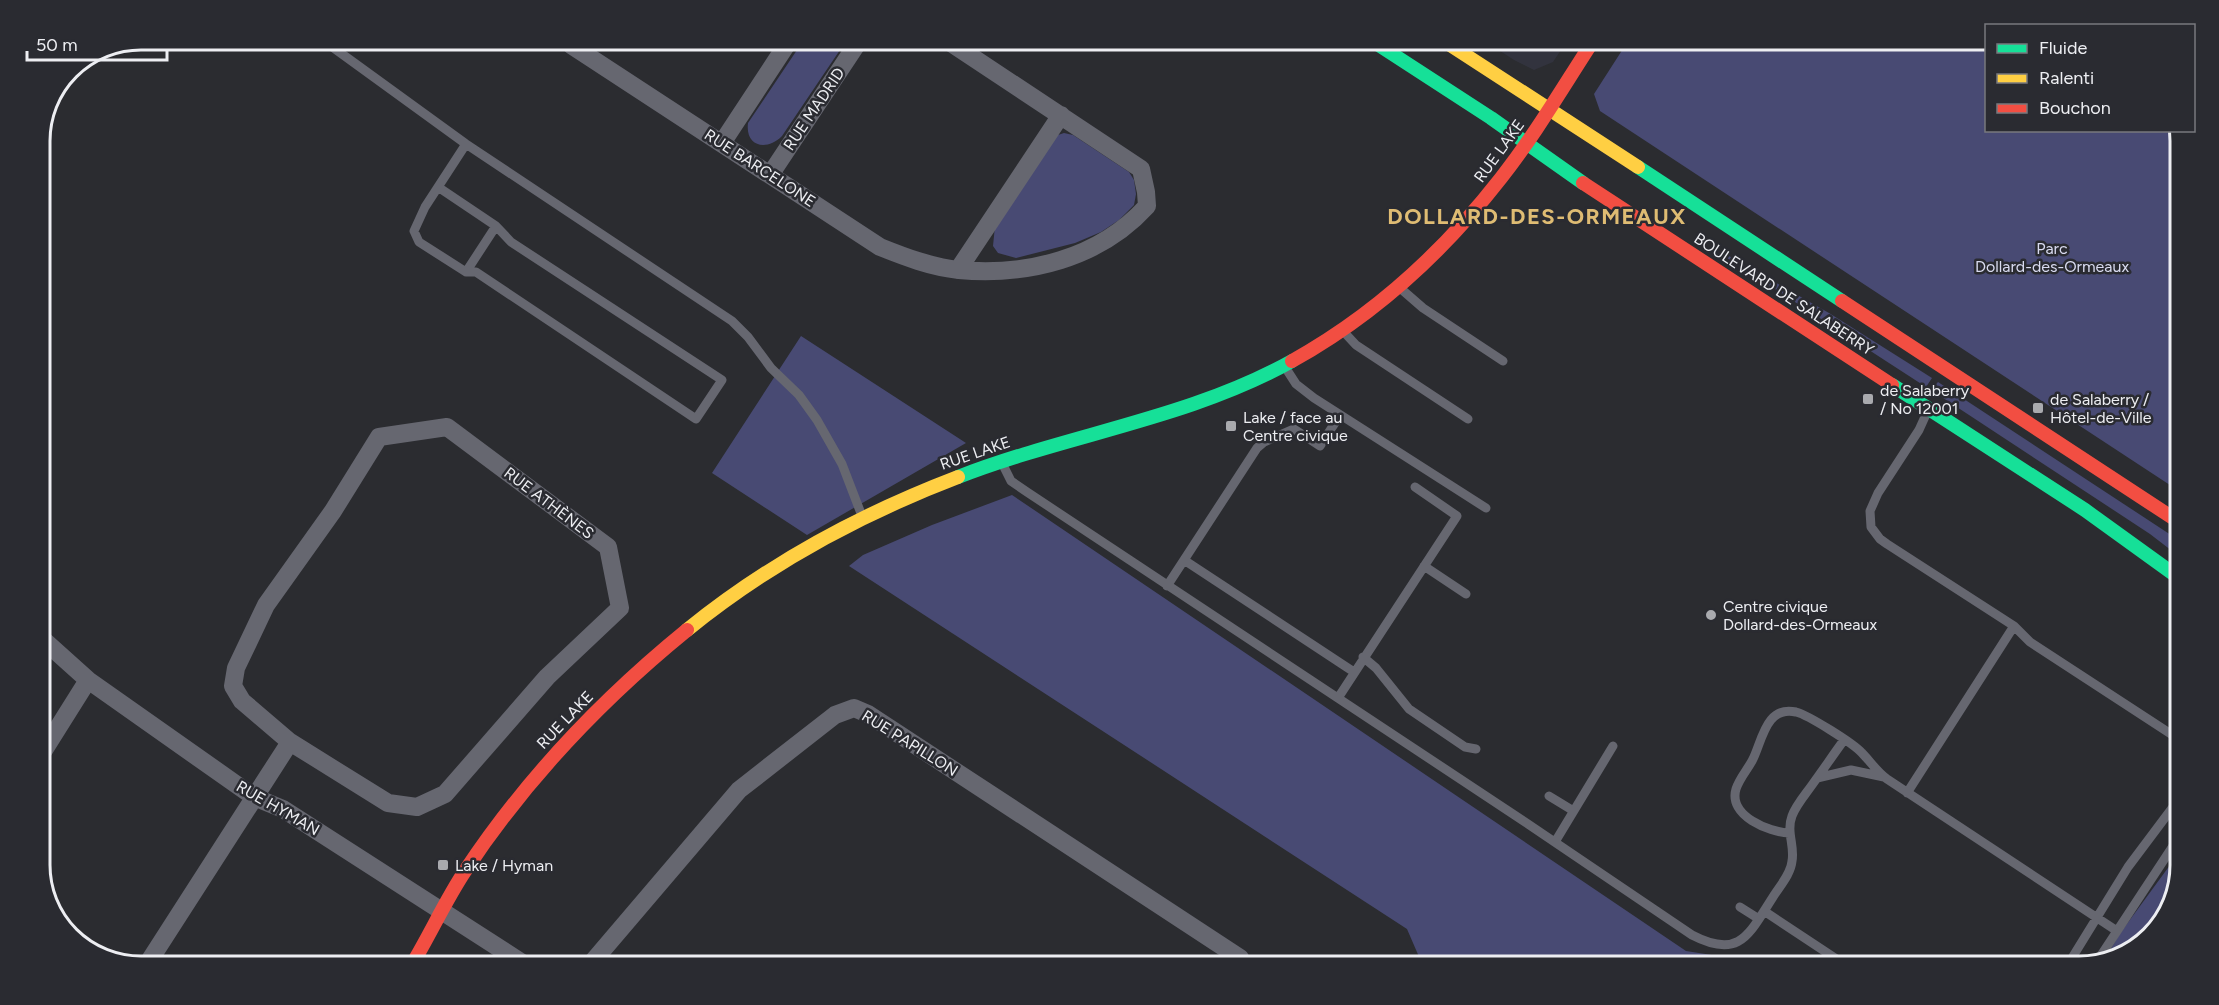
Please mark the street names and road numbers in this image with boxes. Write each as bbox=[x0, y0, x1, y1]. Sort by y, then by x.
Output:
street label: RUE MADRID bbox=[779, 64, 849, 154]
street label: RUE LAKE bbox=[1470, 116, 1528, 186]
street label: RUE BARCELONE bbox=[701, 125, 819, 211]
street label: BOULEVARD DE SALABERRY bbox=[1690, 229, 1878, 360]
street label: RUE LAKE bbox=[937, 432, 1013, 474]
street label: RUE ATHÈNES bbox=[500, 463, 598, 543]
street label: RUE LAKE bbox=[533, 687, 597, 753]
street label: RUE PAPILLON bbox=[858, 706, 962, 780]
street label: RUE HYMAN bbox=[233, 776, 323, 840]

